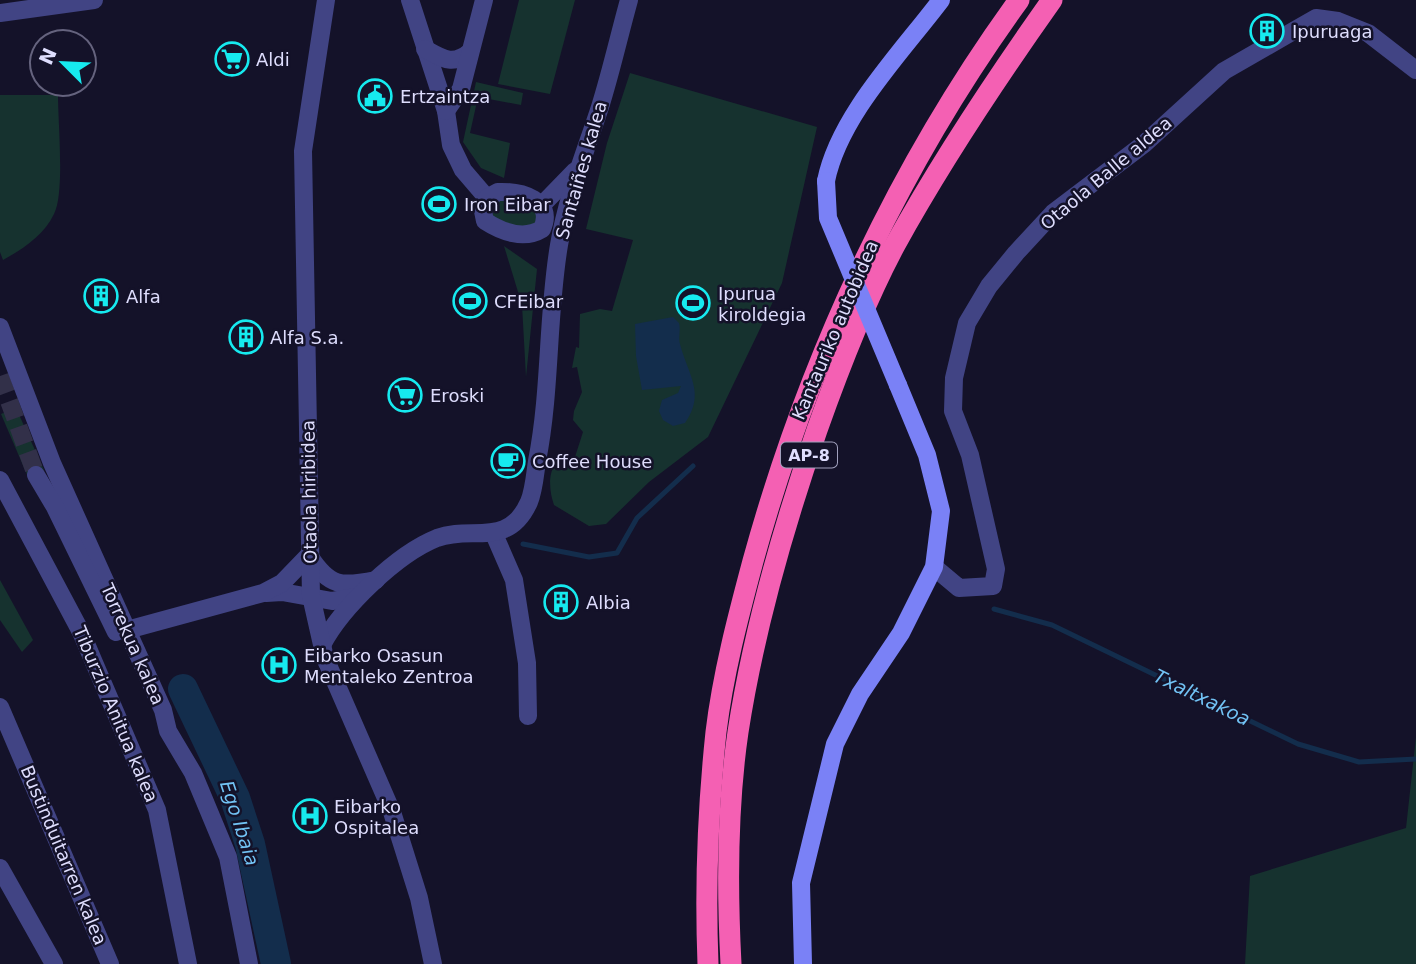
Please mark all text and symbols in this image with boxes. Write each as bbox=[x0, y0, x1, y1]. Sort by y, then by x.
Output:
building icon: Ipuruaga bbox=[1248, 12, 1286, 50]
place label: Ipuruaga bbox=[1292, 21, 1372, 42]
north arrow bbox=[28, 28, 98, 98]
supermarket icon: Aldi bbox=[213, 40, 251, 78]
text: N bbox=[34, 44, 61, 68]
place label: Aldi bbox=[256, 49, 290, 70]
public building icon: Ertzaintza bbox=[356, 77, 394, 115]
place label: Ertzaintza bbox=[400, 86, 490, 107]
street label: Santaiñes kalea bbox=[551, 98, 611, 242]
street label: Otaola Balle aldea bbox=[1036, 112, 1176, 234]
sports icon: Iron Eibar bbox=[420, 185, 458, 223]
place label: Iron Eibar bbox=[464, 194, 551, 215]
street label: Kantauriko autobidea bbox=[788, 237, 882, 423]
building icon: Alfa bbox=[82, 277, 120, 315]
sports icon: CFEibar bbox=[451, 282, 489, 320]
place label: Ipurua kiroldegia bbox=[718, 283, 806, 325]
sports icon: Ipurua kiroldegia bbox=[674, 284, 712, 322]
place label: Alfa bbox=[126, 286, 161, 307]
place label: CFEibar bbox=[494, 291, 564, 312]
building icon: Alfa S.a. bbox=[227, 318, 265, 356]
place label: Alfa S.a. bbox=[270, 327, 344, 348]
supermarket icon: Eroski bbox=[386, 376, 424, 414]
place label: Eroski bbox=[430, 385, 484, 406]
street label: Otaola hiribidea bbox=[297, 420, 321, 564]
cafe icon: Coffee House bbox=[489, 442, 527, 480]
road number: AP-8 bbox=[781, 442, 837, 468]
place label: Coffee House bbox=[532, 451, 652, 472]
street label: Torrekua kalea bbox=[96, 579, 169, 708]
building icon: Albia bbox=[542, 583, 580, 621]
place label: Albia bbox=[586, 592, 631, 613]
street label: Tiburzio Anitua kalea bbox=[69, 622, 163, 805]
place label: Eibarko Osasun Mentaleko Zentroa bbox=[304, 645, 474, 687]
hospital icon: Eibarko Osasun Mentaleko Zentroa bbox=[260, 646, 298, 684]
water label: Txaltxakoa bbox=[1150, 664, 1254, 730]
street label: Bustinduitarren kalea bbox=[17, 762, 111, 948]
water label: Ego Ibaia bbox=[216, 778, 264, 868]
place label: Eibarko Ospitalea bbox=[334, 796, 419, 838]
hospital icon: Eibarko Ospitalea bbox=[291, 797, 329, 835]

